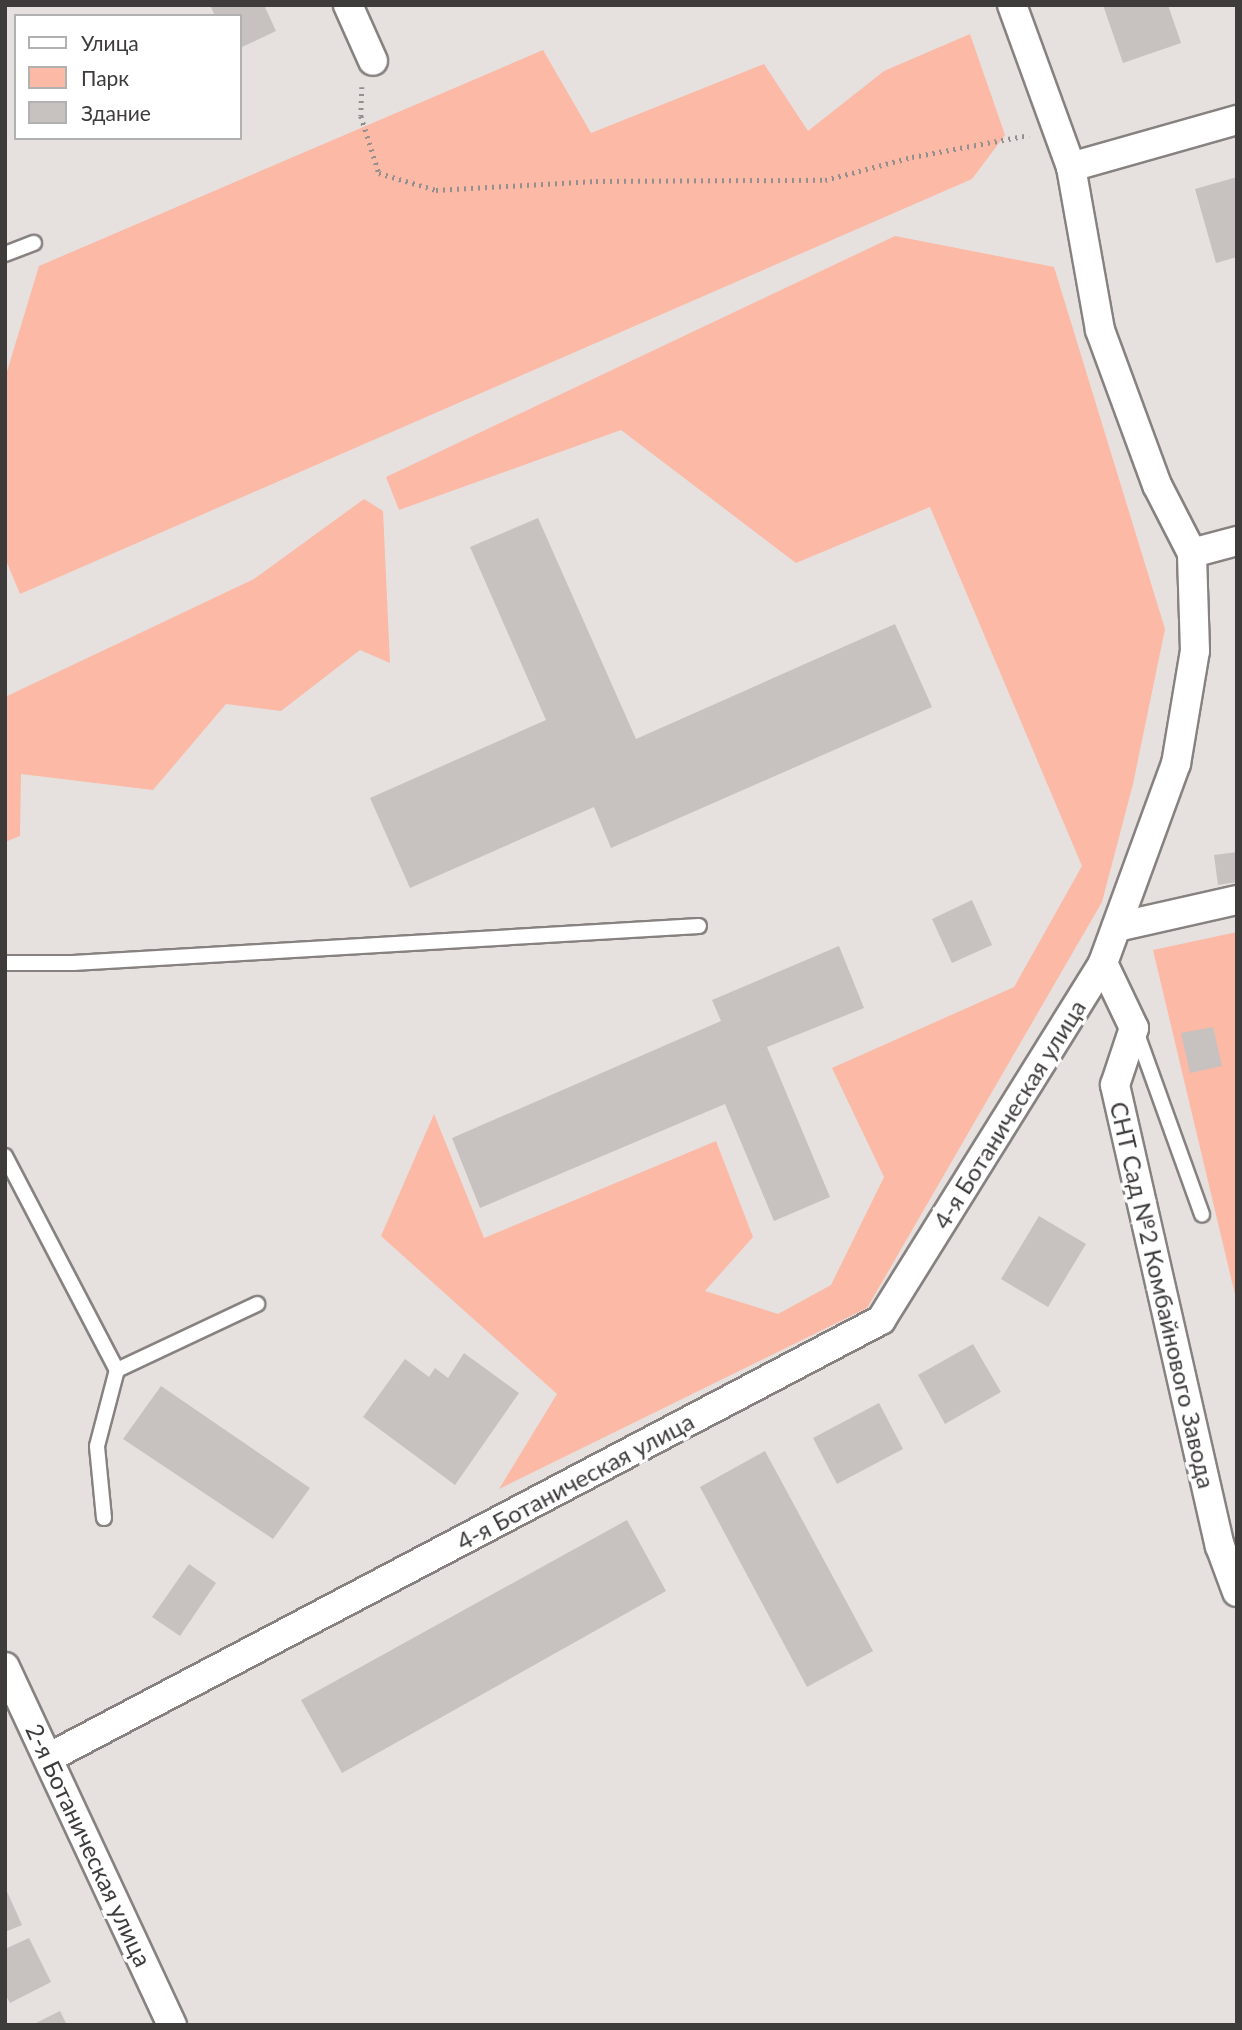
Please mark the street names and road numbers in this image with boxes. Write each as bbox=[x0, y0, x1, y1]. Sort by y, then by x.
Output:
street label: 4-я Ботаническая улица bbox=[927, 994, 1091, 1234]
street label: СНТ Сад №2 Комбайнового Завода bbox=[1104, 1099, 1222, 1491]
street label: 4-я Ботаническая улица bbox=[452, 1406, 698, 1556]
street label: 2-я Ботаническая улица bbox=[20, 1719, 158, 1971]

